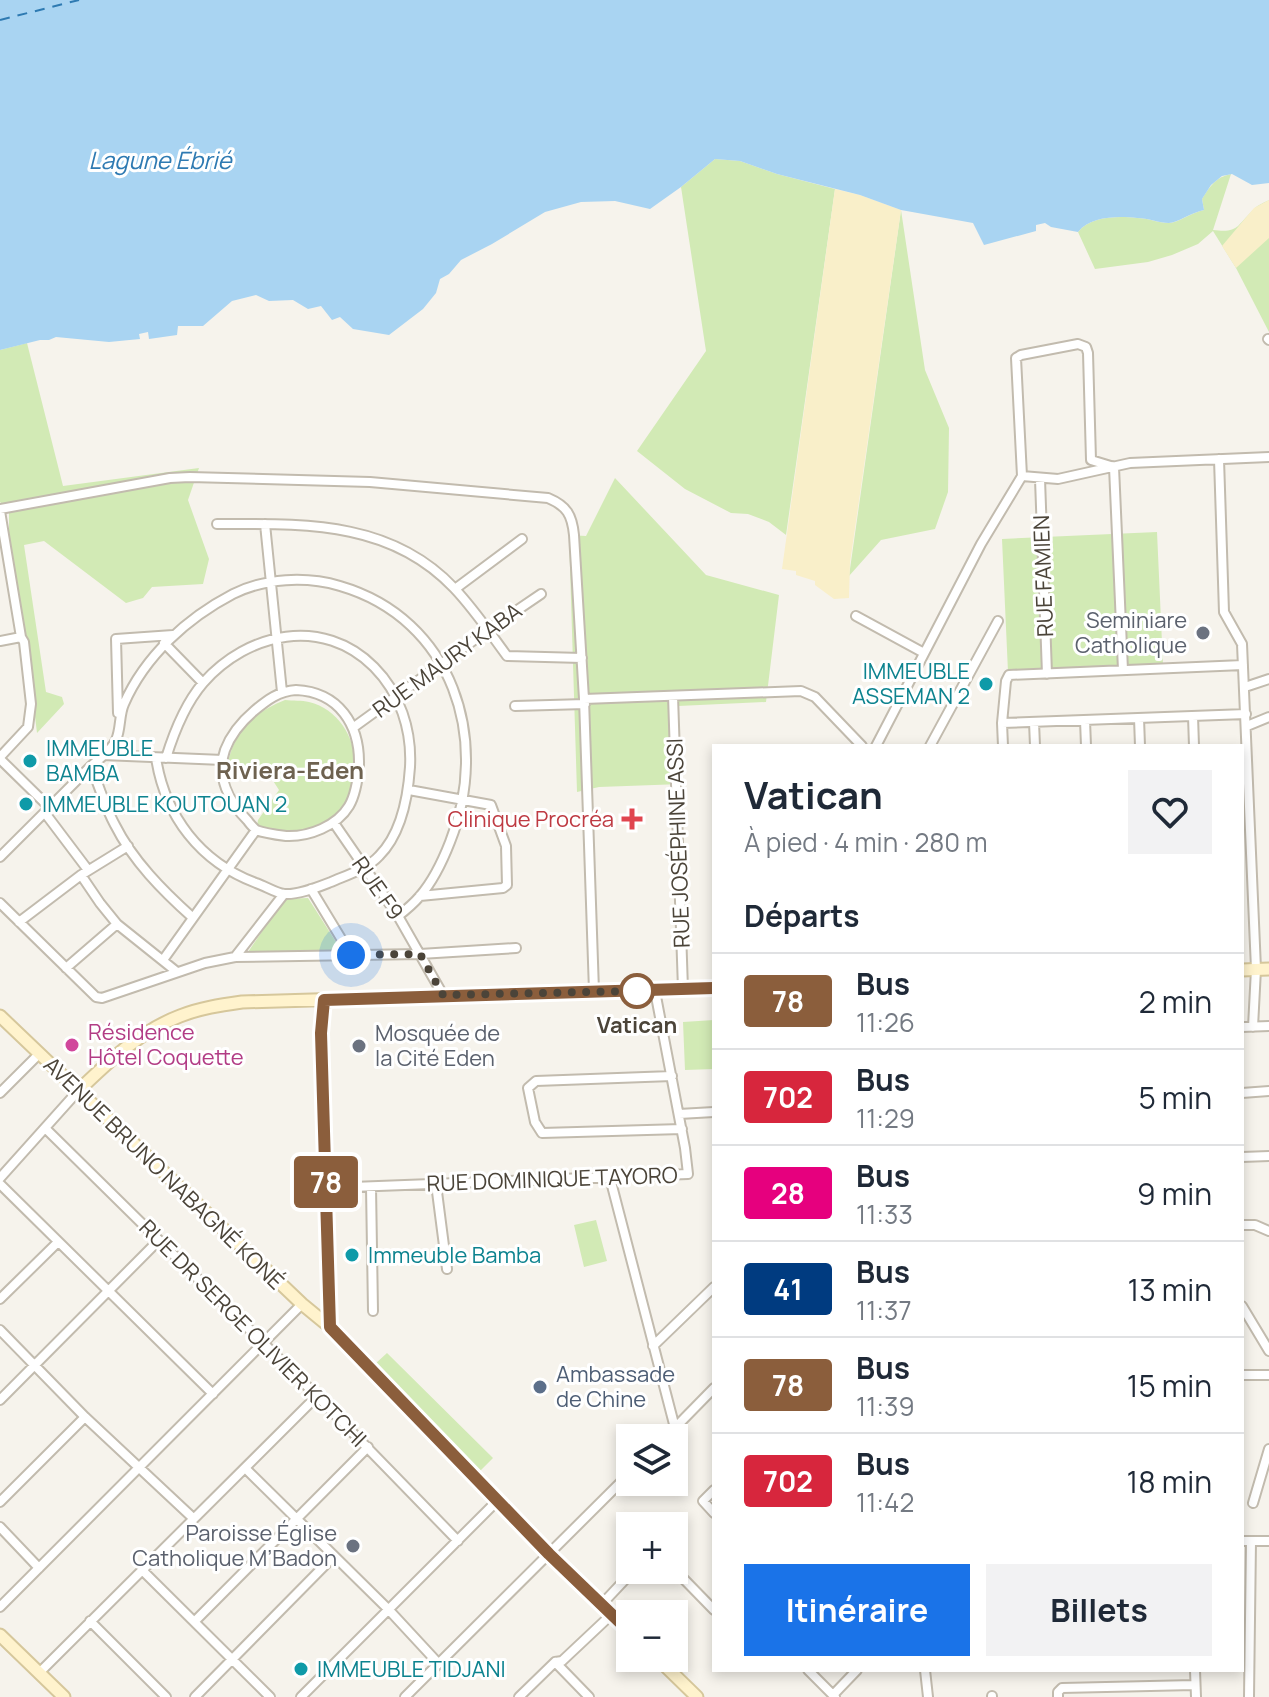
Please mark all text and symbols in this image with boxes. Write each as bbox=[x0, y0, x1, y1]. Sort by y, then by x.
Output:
water label: Lagune Ébrié bbox=[88, 143, 234, 176]
street label: RUE FAMIEN bbox=[1026, 514, 1060, 638]
street label: RUE MAURY KABA bbox=[366, 596, 528, 724]
place label: Seminiare Catholique bbox=[1075, 605, 1187, 660]
marker: Seminiare Catholique bbox=[1194, 624, 1212, 642]
place label: IMMEUBLE ASSEMAN 2 bbox=[852, 656, 970, 711]
marker: IMMEUBLE ASSEMAN 2 bbox=[977, 675, 995, 693]
place label: IMMEUBLE BAMBA bbox=[46, 733, 153, 788]
street label: RUE JOSÉPHINE ASSI bbox=[659, 738, 697, 948]
marker: IMMEUBLE BAMBA bbox=[21, 752, 39, 770]
district label: Riviera-Eden bbox=[216, 753, 364, 786]
text: Vatican bbox=[744, 768, 883, 820]
button: heart bbox=[1128, 770, 1212, 854]
place label: IMMEUBLE KOUTOUAN 2 bbox=[42, 789, 287, 819]
marker: IMMEUBLE KOUTOUAN 2 bbox=[17, 795, 35, 813]
place label: Clinique Procréa bbox=[447, 804, 614, 834]
marker: Clinique Procréa bbox=[621, 808, 643, 830]
text: À pied · 4 min · 280 m bbox=[744, 824, 987, 860]
street label: RUE F9 bbox=[345, 850, 411, 926]
text: Départs bbox=[744, 895, 860, 936]
your location bbox=[331, 935, 371, 975]
text: Bus bbox=[856, 963, 910, 1004]
marker: Vatican bbox=[620, 974, 654, 1008]
text: 2 min bbox=[1139, 981, 1212, 1022]
text: 78 bbox=[772, 982, 804, 1020]
text: 11:26 bbox=[856, 1004, 915, 1040]
place label: Vatican bbox=[597, 1010, 677, 1040]
place label: Résidence Hôtel Coquette bbox=[88, 1017, 244, 1072]
place label: Mosquée de la Cité Eden bbox=[375, 1018, 500, 1073]
marker: Résidence Hôtel Coquette bbox=[63, 1036, 81, 1054]
marker: Mosquée de la Cité Eden bbox=[350, 1037, 368, 1055]
street label: AVENUE BRUNO NABAGNÉ KONÉ bbox=[37, 1050, 291, 1296]
text: Bus bbox=[856, 1059, 910, 1100]
text: 5 min bbox=[1138, 1077, 1212, 1118]
text: 702 bbox=[763, 1078, 813, 1116]
text: 11:29 bbox=[856, 1100, 915, 1136]
text: Bus bbox=[856, 1155, 910, 1196]
line badge: 78 bbox=[290, 1156, 362, 1208]
street label: RUE DOMINIQUE TAYORO bbox=[426, 1160, 678, 1198]
text: 78 bbox=[310, 1163, 342, 1201]
text: 9 min bbox=[1137, 1173, 1212, 1214]
text: 28 bbox=[771, 1174, 805, 1212]
text: 11:33 bbox=[856, 1196, 913, 1232]
street label: RUE DR SERGE OLIVIER KOTCHI bbox=[133, 1213, 373, 1453]
place label: Immeuble Bamba bbox=[368, 1240, 541, 1270]
marker: Immeuble Bamba bbox=[343, 1246, 361, 1264]
text: Bus bbox=[856, 1251, 910, 1292]
text: 13 min bbox=[1127, 1269, 1212, 1310]
text: 41 bbox=[773, 1270, 803, 1308]
text: 11:37 bbox=[856, 1292, 911, 1328]
text: Bus bbox=[856, 1347, 910, 1388]
place label: Ambassade de Chine bbox=[556, 1359, 675, 1414]
text: 15 min bbox=[1127, 1365, 1212, 1406]
text: 78 bbox=[772, 1366, 804, 1404]
marker: Ambassade de Chine bbox=[531, 1378, 549, 1396]
text: 11:39 bbox=[856, 1388, 915, 1424]
map controls bbox=[616, 1424, 688, 1672]
button: layers bbox=[616, 1424, 688, 1496]
text: Bus bbox=[856, 1443, 910, 1484]
text: 18 min bbox=[1127, 1461, 1212, 1502]
text: 702 bbox=[763, 1462, 813, 1500]
text: 11:42 bbox=[856, 1484, 914, 1520]
button: + bbox=[616, 1512, 688, 1584]
place label: Paroisse Église Catholique M’Badon bbox=[132, 1518, 337, 1573]
marker: Paroisse Église Catholique M’Badon bbox=[344, 1537, 362, 1555]
button: Itinéraire bbox=[744, 1564, 970, 1656]
button: Billets bbox=[986, 1564, 1212, 1656]
button: − bbox=[616, 1600, 688, 1672]
place label: IMMEUBLE TIDJANI bbox=[317, 1654, 506, 1684]
marker: IMMEUBLE TIDJANI bbox=[292, 1660, 310, 1678]

